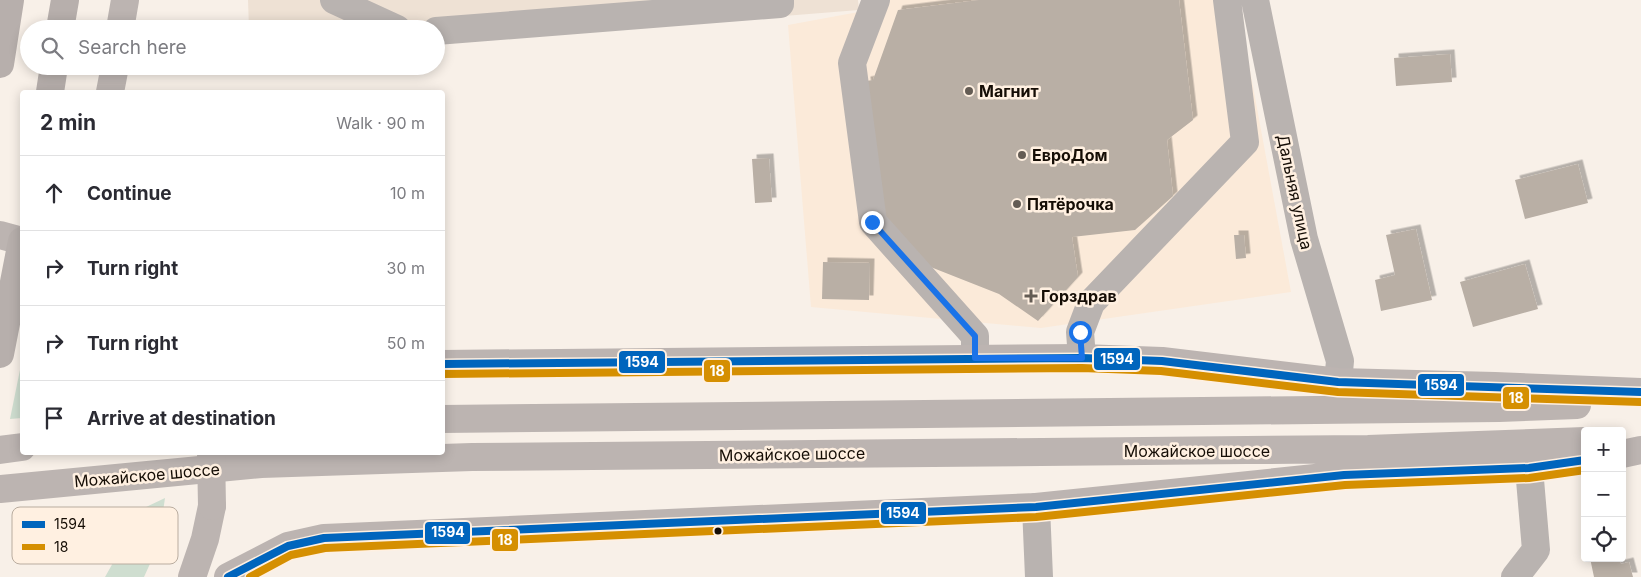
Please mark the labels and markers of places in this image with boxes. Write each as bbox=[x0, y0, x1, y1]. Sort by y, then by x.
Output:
place label: Магнит bbox=[979, 81, 1039, 101]
marker: Магнит bbox=[963, 85, 975, 97]
place label: ЕвроДом bbox=[1032, 145, 1108, 165]
marker: ЕвроДом bbox=[1016, 149, 1028, 161]
place label: Пятёрочка bbox=[1027, 194, 1114, 214]
marker: Пятёрочка bbox=[1011, 198, 1023, 210]
place label: Горздрав bbox=[1041, 286, 1117, 306]
marker: Горздрав bbox=[1025, 290, 1037, 302]
unlabelled marker bbox=[713, 526, 723, 536]

